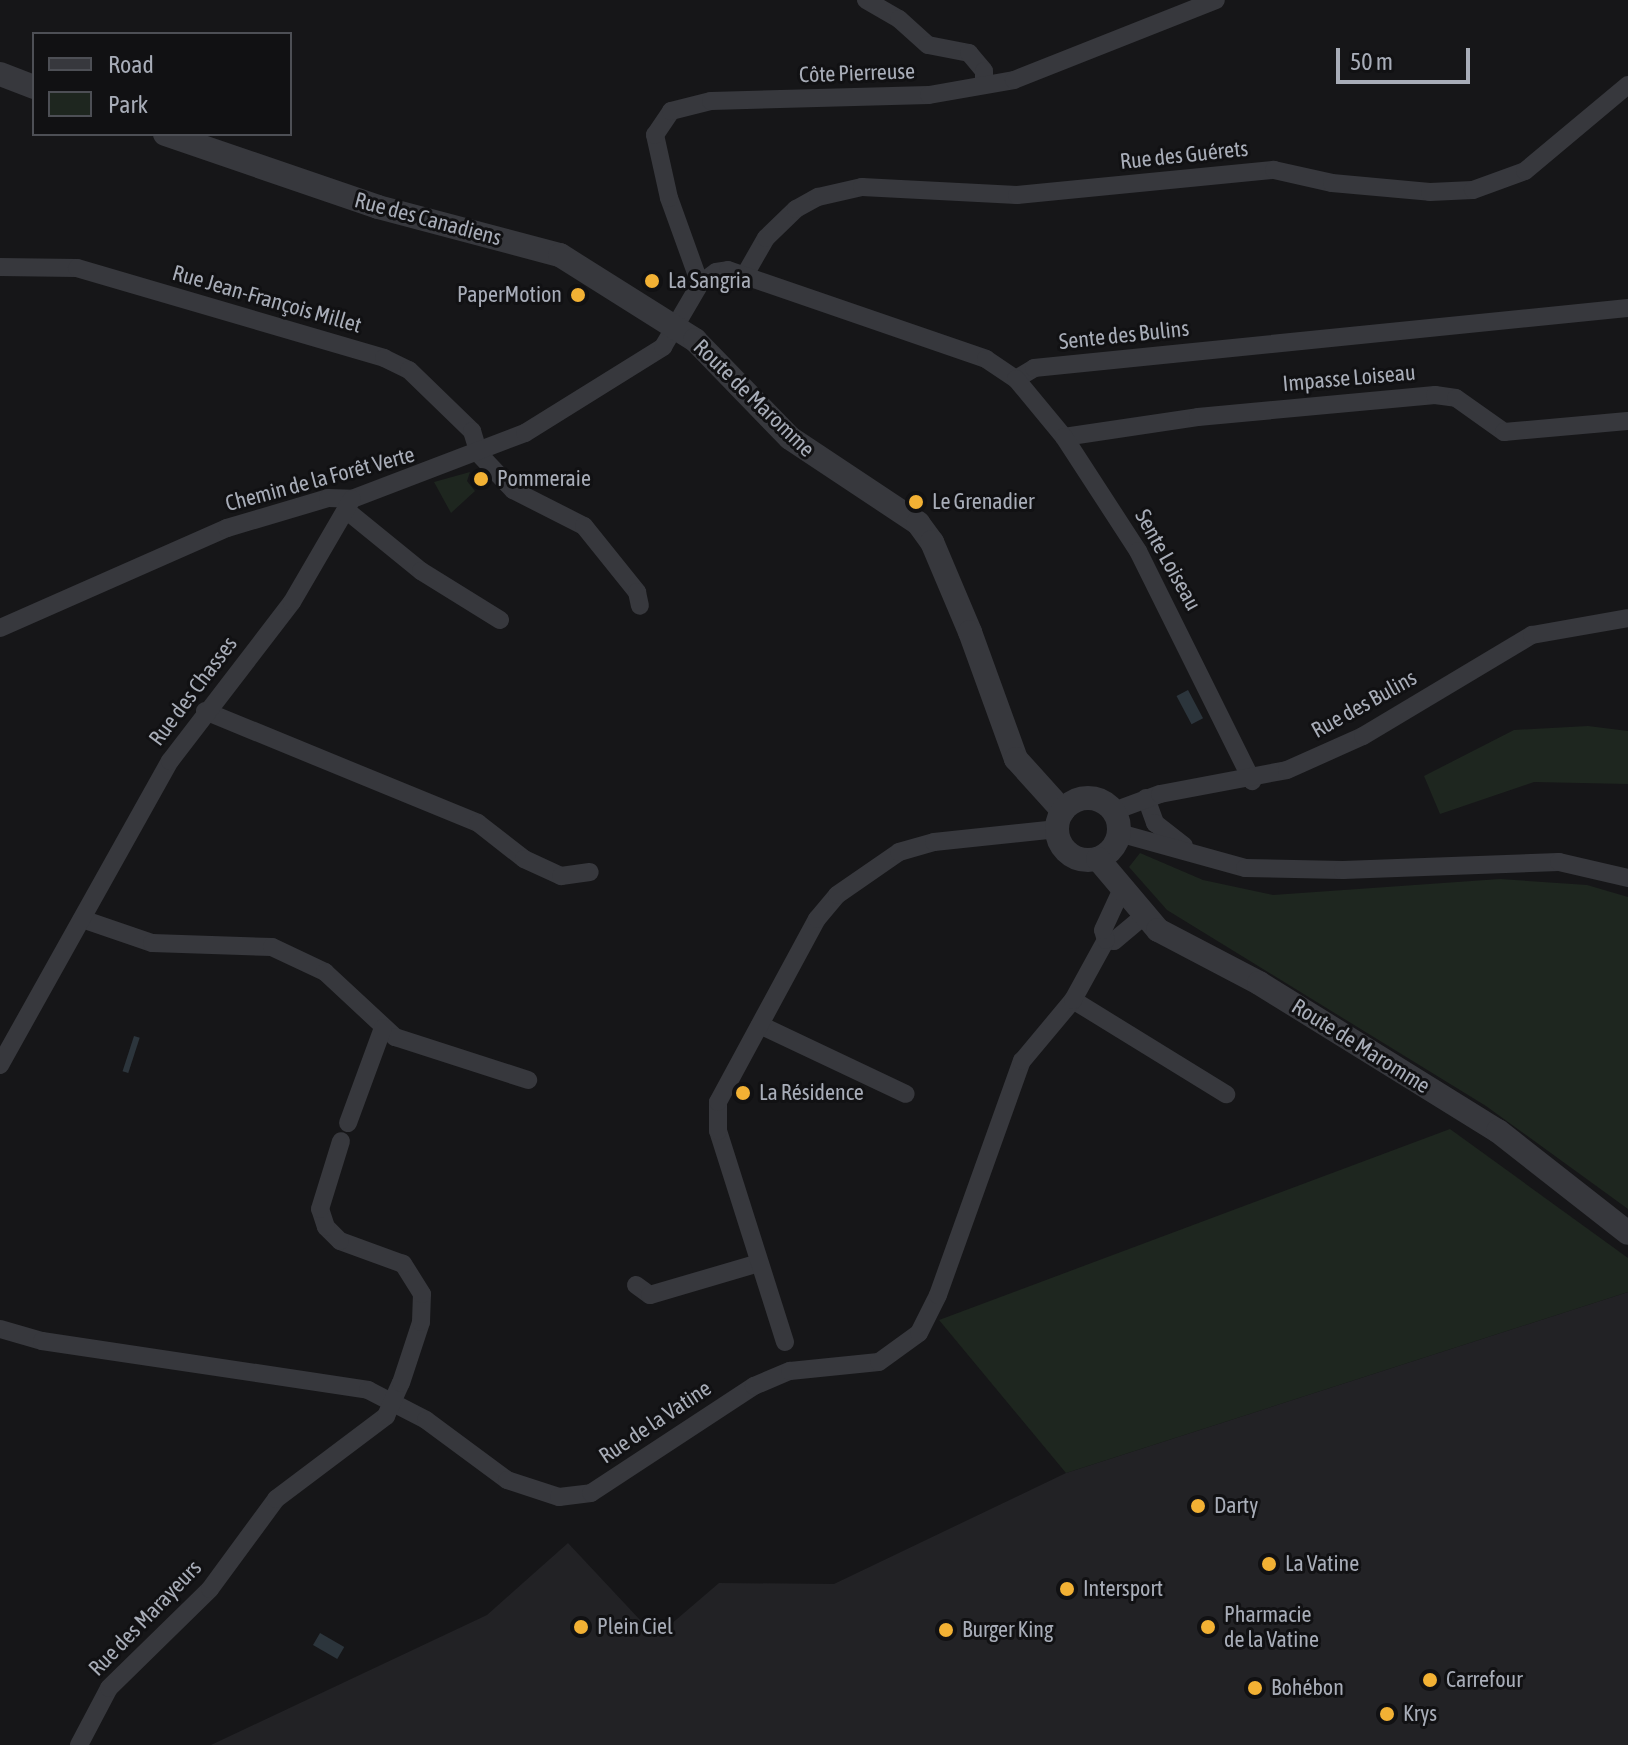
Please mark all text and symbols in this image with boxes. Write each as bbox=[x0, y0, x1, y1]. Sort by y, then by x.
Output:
legend bbox=[32, 32, 292, 136]
scale bar bbox=[1340, 32, 1474, 82]
text: 50 m bbox=[1350, 48, 1393, 75]
text: Road bbox=[108, 51, 154, 78]
street label: Côte Pierreuse bbox=[799, 58, 915, 88]
text: Park bbox=[108, 91, 148, 118]
street label: Rue des Guérets bbox=[1119, 135, 1249, 175]
street label: Rue des Canadiens bbox=[352, 187, 504, 251]
street label: Rue Jean-François Millet bbox=[169, 259, 365, 339]
place label: La Sangria bbox=[668, 268, 751, 294]
marker: La Sangria bbox=[643, 272, 661, 290]
place label: PaperMotion bbox=[457, 282, 562, 308]
marker: PaperMotion bbox=[569, 286, 587, 304]
street label: Sente des Bulins bbox=[1058, 315, 1190, 355]
street label: Route de Maromme bbox=[688, 334, 820, 462]
street label: Impasse Loiseau bbox=[1282, 359, 1416, 397]
street label: Chemin de la Forêt Verte bbox=[223, 441, 417, 517]
place label: Pommeraie bbox=[497, 466, 591, 492]
marker: Pommeraie bbox=[472, 470, 490, 488]
place label: Le Grenadier bbox=[932, 489, 1035, 515]
marker: Le Grenadier bbox=[907, 493, 925, 511]
street label: Sente Loiseau bbox=[1129, 505, 1207, 615]
street label: Rue des Chasses bbox=[143, 631, 243, 751]
street label: Rue des Bulins bbox=[1307, 664, 1421, 744]
street label: Route de Maromme bbox=[1287, 993, 1435, 1099]
place label: La Résidence bbox=[759, 1080, 864, 1106]
marker: La Résidence bbox=[734, 1084, 752, 1102]
street label: Rue de la Vatine bbox=[594, 1375, 716, 1469]
place label: Darty bbox=[1214, 1493, 1258, 1519]
marker: Darty bbox=[1189, 1497, 1207, 1515]
place label: La Vatine bbox=[1285, 1551, 1359, 1577]
street label: Rue des Marayeurs bbox=[83, 1555, 207, 1681]
marker: La Vatine bbox=[1260, 1555, 1278, 1573]
place label: Intersport bbox=[1083, 1576, 1163, 1602]
marker: Intersport bbox=[1058, 1580, 1076, 1598]
place label: Pharmacie de la Vatine bbox=[1224, 1601, 1319, 1652]
place label: Plein Ciel bbox=[597, 1614, 673, 1640]
place label: Burger King bbox=[962, 1617, 1053, 1643]
marker: Plein Ciel bbox=[572, 1618, 590, 1636]
marker: Pharmacie de la Vatine bbox=[1199, 1618, 1217, 1636]
marker: Burger King bbox=[937, 1621, 955, 1639]
place label: Carrefour bbox=[1446, 1667, 1523, 1693]
marker: Carrefour bbox=[1421, 1671, 1439, 1689]
place label: Bohébon bbox=[1271, 1675, 1344, 1701]
marker: Bohébon bbox=[1246, 1679, 1264, 1697]
place label: Krys bbox=[1403, 1701, 1437, 1727]
marker: Krys bbox=[1378, 1705, 1396, 1723]

